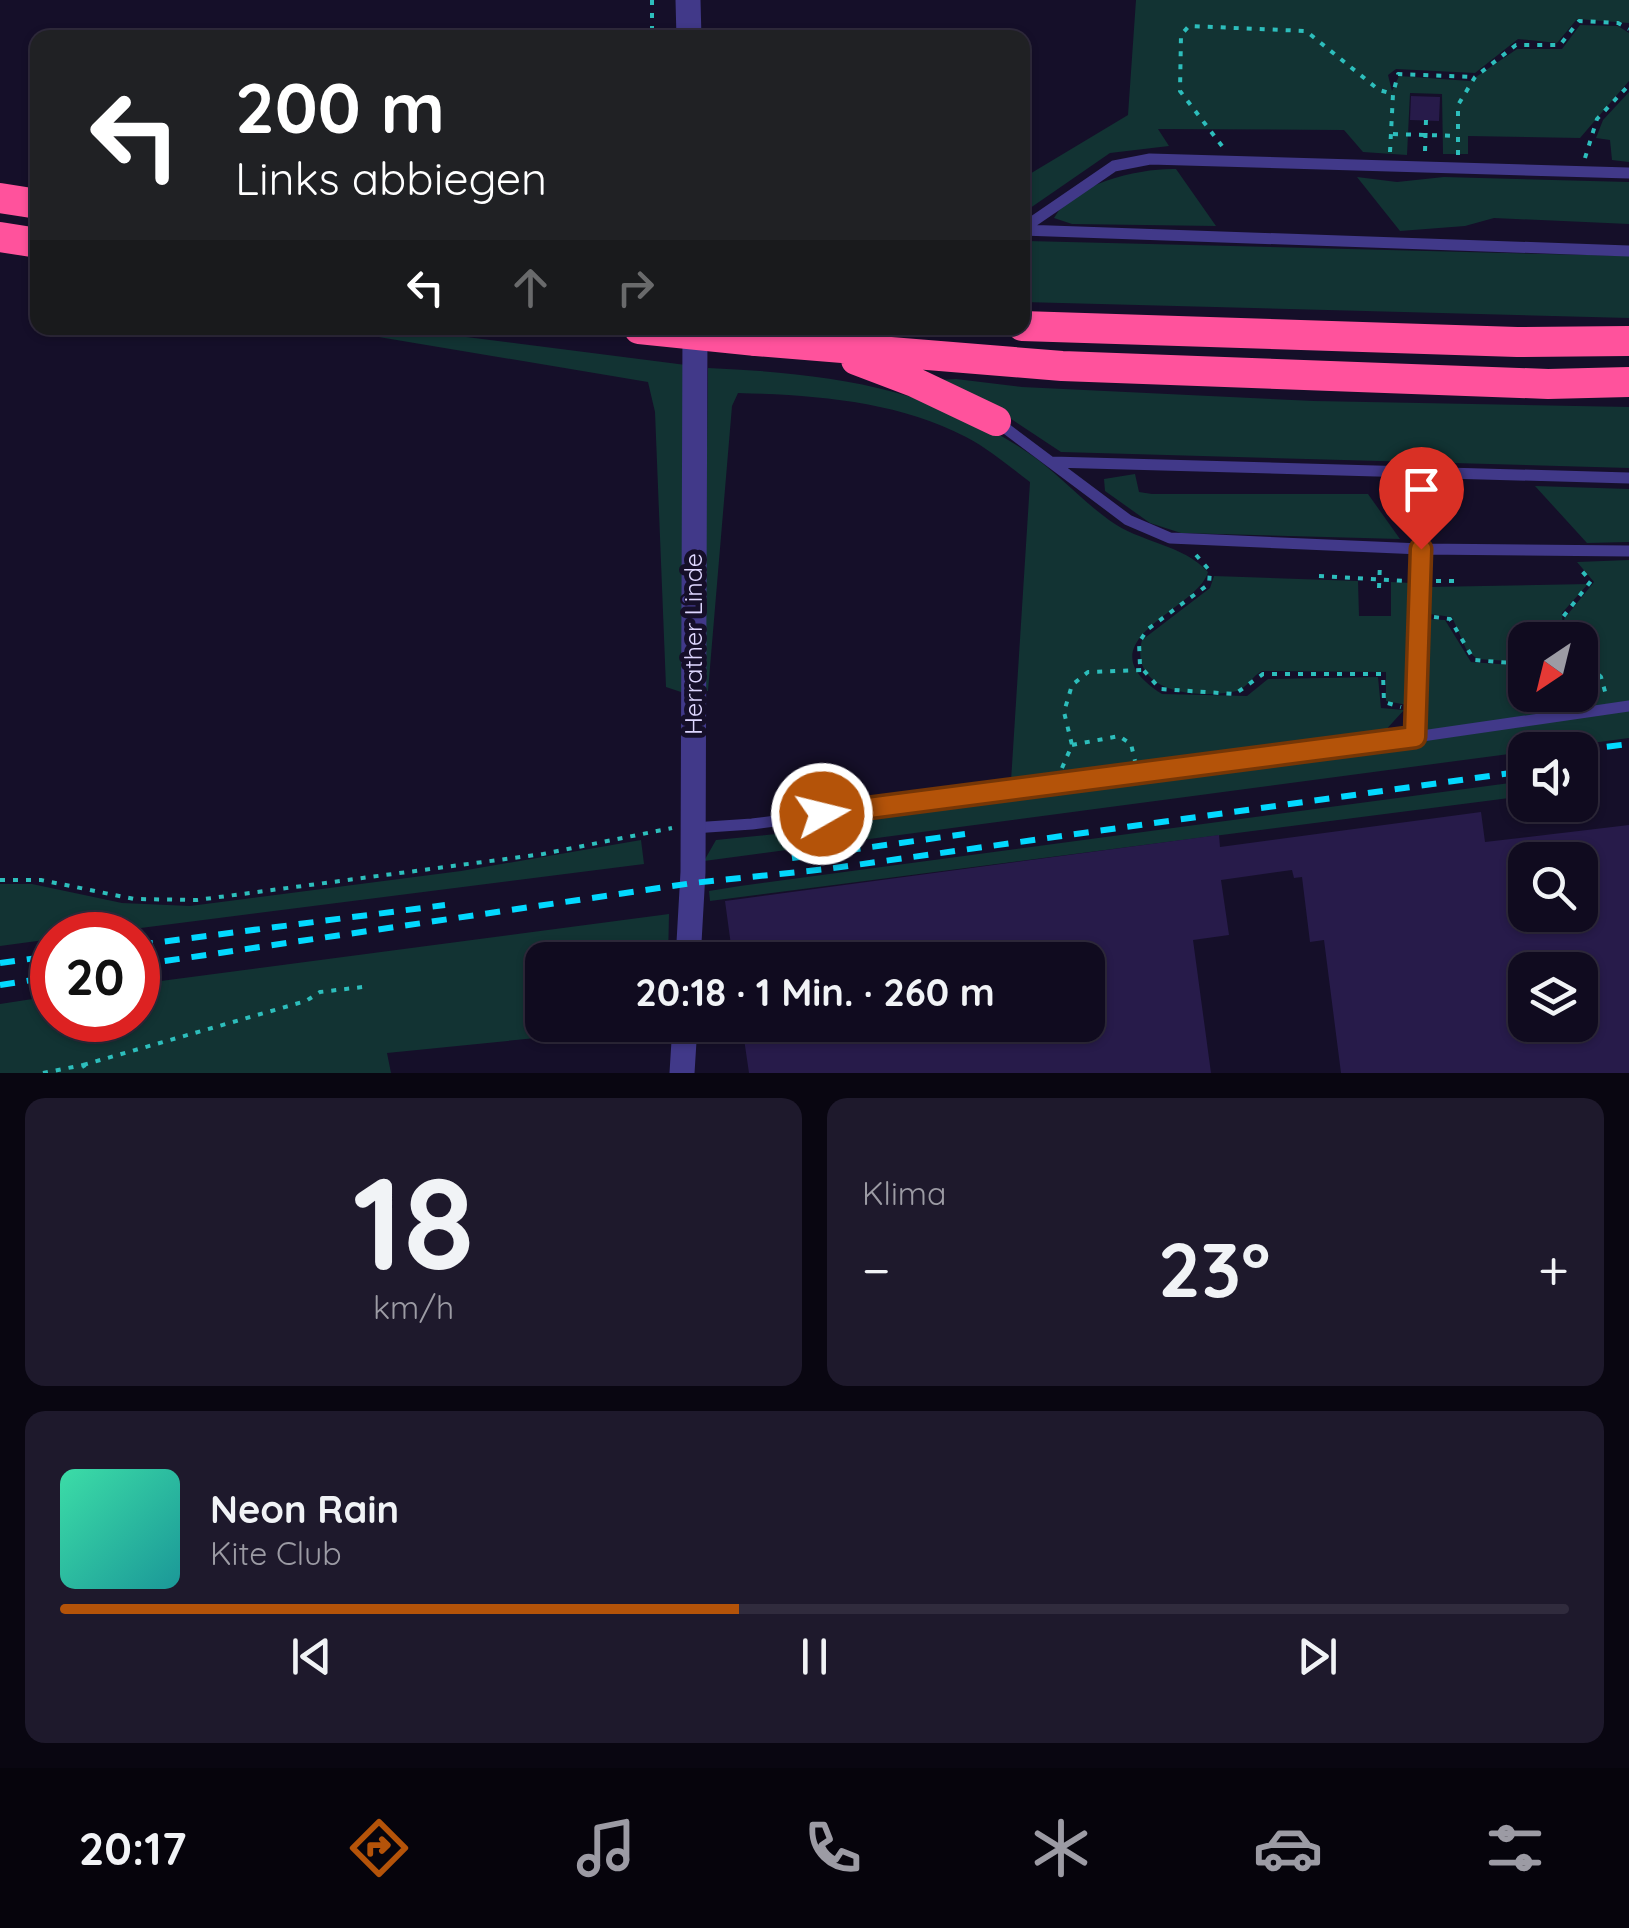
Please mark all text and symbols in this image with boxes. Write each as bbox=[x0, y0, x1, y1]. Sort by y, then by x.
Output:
text: 200 m bbox=[235, 63, 445, 151]
icon: left bbox=[70, 70, 200, 200]
text: Links abbiegen bbox=[235, 150, 547, 206]
icon: left bbox=[398, 260, 453, 315]
icon: ahead bbox=[503, 260, 558, 315]
icon: right bbox=[608, 260, 663, 315]
pin bbox=[1379, 447, 1464, 550]
icon: arrive bbox=[1394, 462, 1449, 517]
street label: Herrather Linde bbox=[677, 553, 708, 735]
north arrow bbox=[1508, 622, 1598, 712]
map controls bbox=[1508, 622, 1598, 1042]
button: sound bbox=[1508, 732, 1598, 822]
position arrow bbox=[770, 762, 874, 866]
button: search bbox=[1508, 842, 1598, 932]
speed limit sign: 20 bbox=[30, 912, 160, 1042]
button: layers bbox=[1508, 952, 1598, 1042]
text: 20:18 · 1 Min. · 260 m bbox=[635, 968, 995, 1016]
text: 18 bbox=[353, 1140, 474, 1303]
text: Klima bbox=[862, 1173, 946, 1213]
text: 23° bbox=[1158, 1222, 1271, 1316]
text: − bbox=[862, 1235, 891, 1304]
text: + bbox=[1538, 1235, 1569, 1304]
text: km/h bbox=[373, 1287, 454, 1327]
text: Neon Rain bbox=[210, 1485, 399, 1533]
text: Kite Club bbox=[210, 1533, 342, 1573]
icon: previous bbox=[284, 1629, 339, 1684]
icon: pause bbox=[787, 1629, 842, 1684]
icon: next bbox=[1290, 1629, 1345, 1684]
icon: directions bbox=[344, 1813, 414, 1883]
icon: music bbox=[571, 1813, 641, 1883]
icon: phone bbox=[798, 1813, 868, 1883]
icon: climate bbox=[1026, 1813, 1096, 1883]
icon: car bbox=[1253, 1813, 1323, 1883]
icon: filters bbox=[1480, 1813, 1550, 1883]
text: 20:17 bbox=[79, 1820, 186, 1876]

